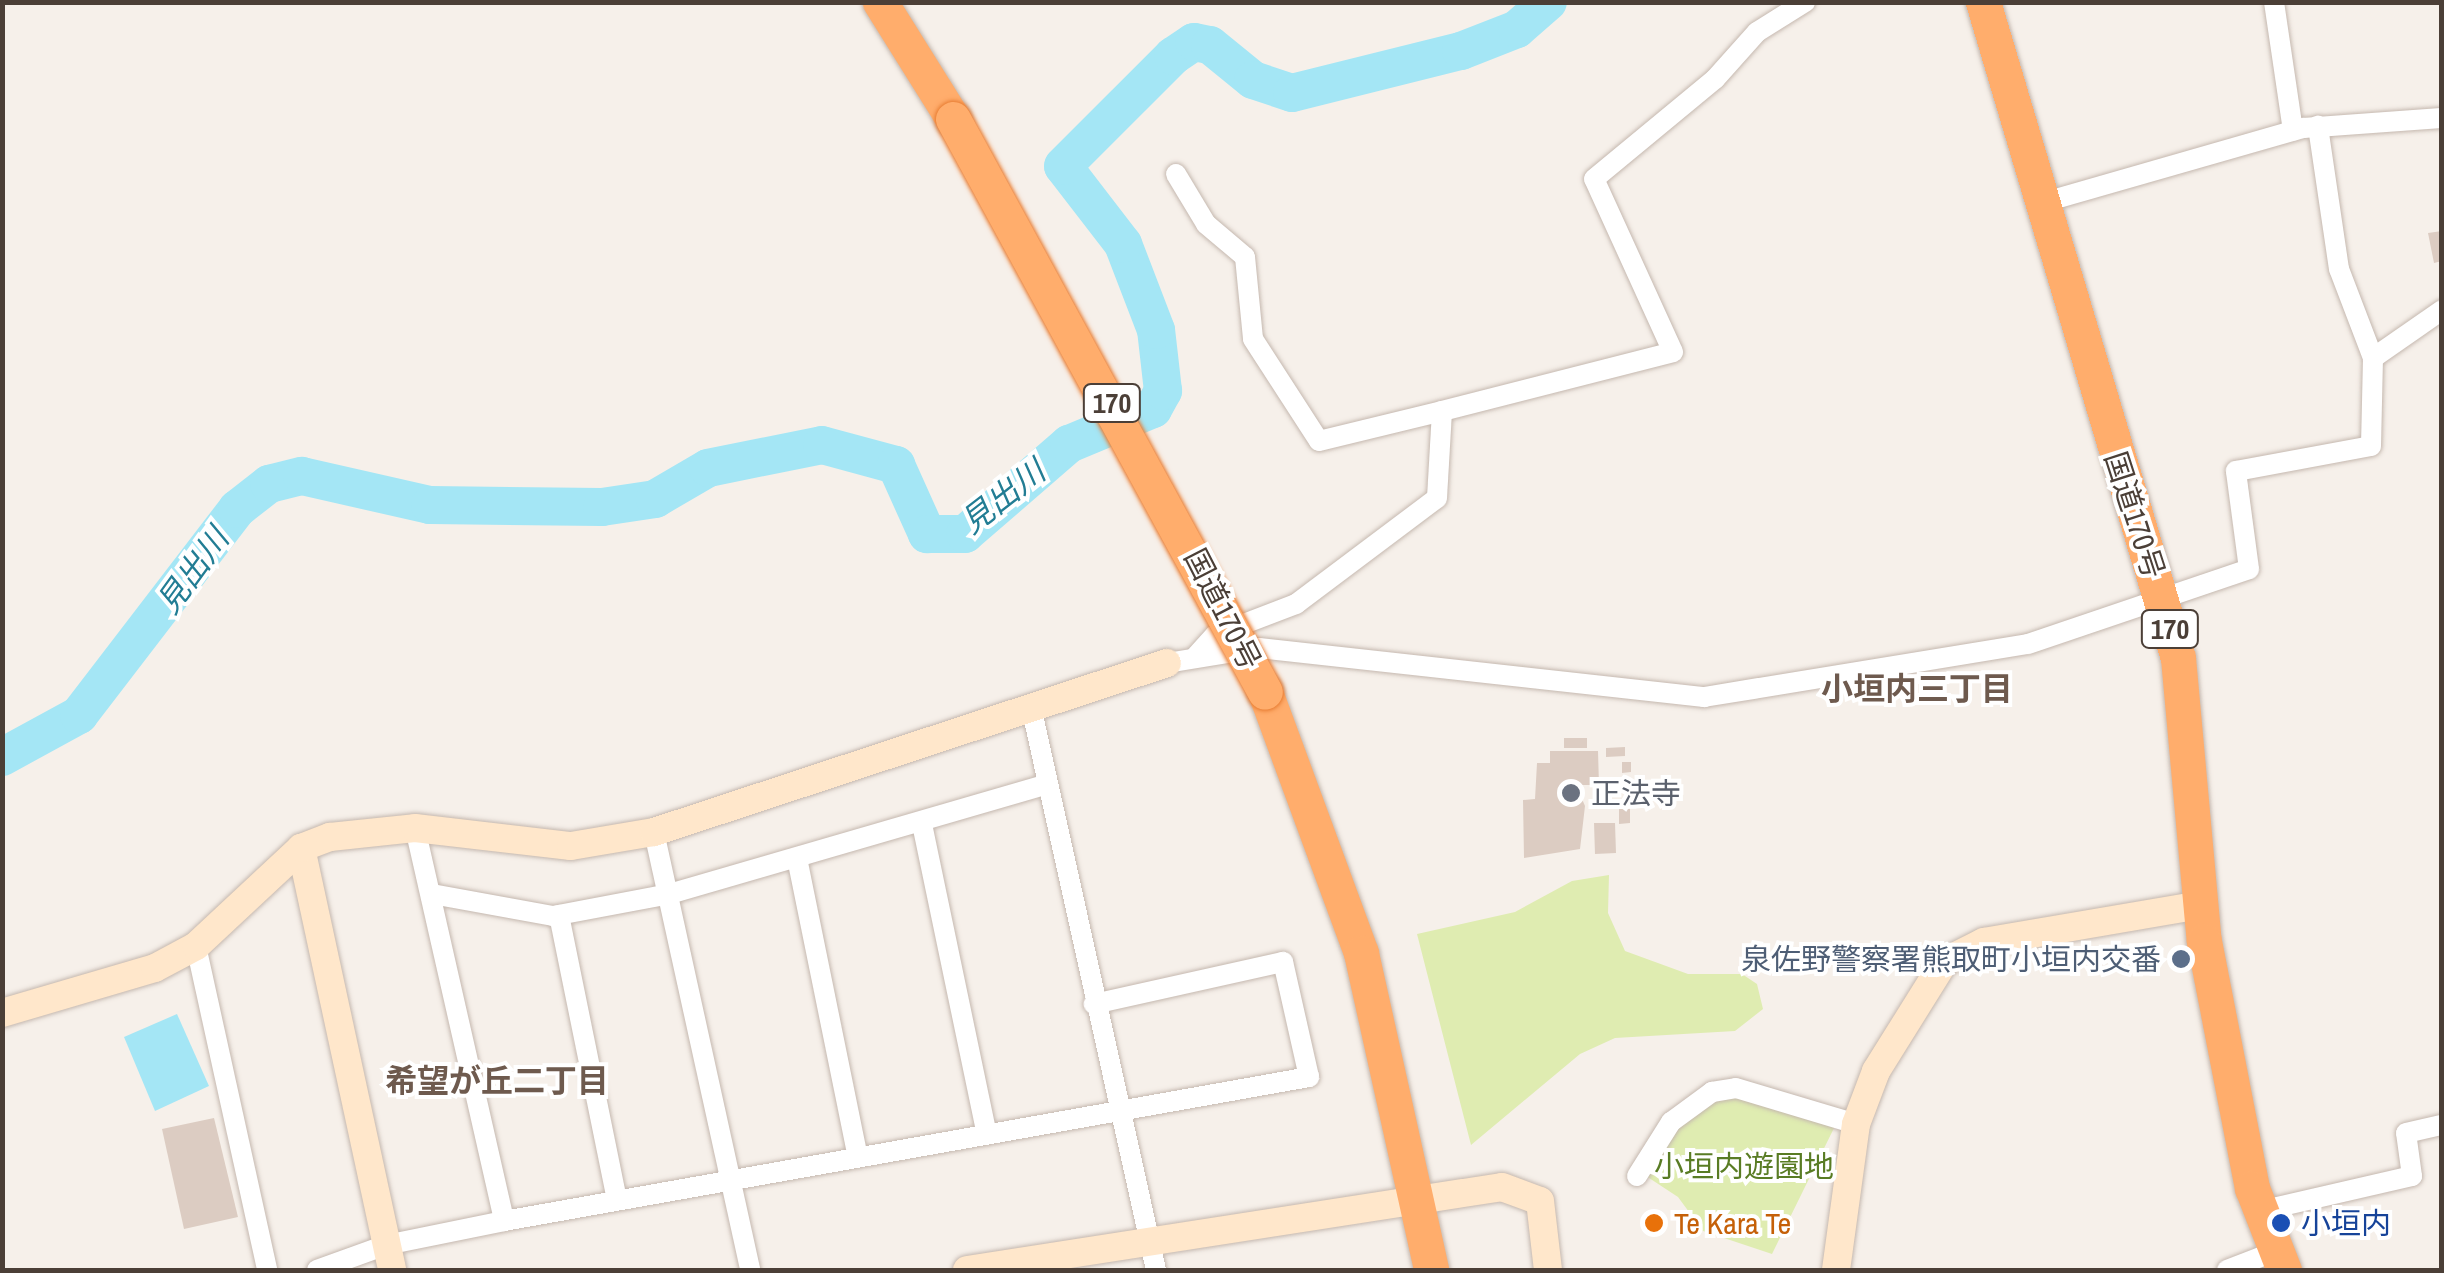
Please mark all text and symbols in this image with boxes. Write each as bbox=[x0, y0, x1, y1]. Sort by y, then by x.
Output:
road number: 170 bbox=[1082, 380, 1142, 426]
street label: 国道170号 bbox=[2098, 447, 2172, 583]
water label: 見出川 bbox=[953, 452, 1053, 542]
water label: 見出川 bbox=[149, 521, 237, 621]
street label: 国道170号 bbox=[1177, 542, 1269, 676]
road number: 170 bbox=[2140, 606, 2200, 652]
district label: 小垣内三丁目 bbox=[1821, 670, 2013, 708]
place label: 正法寺 bbox=[1591, 775, 1681, 811]
marker: 正法寺 bbox=[1560, 782, 1582, 804]
place label: 泉佐野警察署熊取町小垣内交番 bbox=[1741, 941, 2161, 977]
marker: 泉佐野警察署熊取町小垣内交番 bbox=[2170, 948, 2192, 970]
district label: 希望が丘二丁目 bbox=[385, 1062, 609, 1100]
park label: 小垣内遊園地 bbox=[1654, 1148, 1834, 1184]
place label: Te Kara Te bbox=[1674, 1205, 1792, 1241]
place label: 小垣内 bbox=[2301, 1205, 2391, 1241]
marker: Te Kara Te bbox=[1643, 1212, 1665, 1234]
marker: 小垣内 bbox=[2270, 1212, 2292, 1234]

